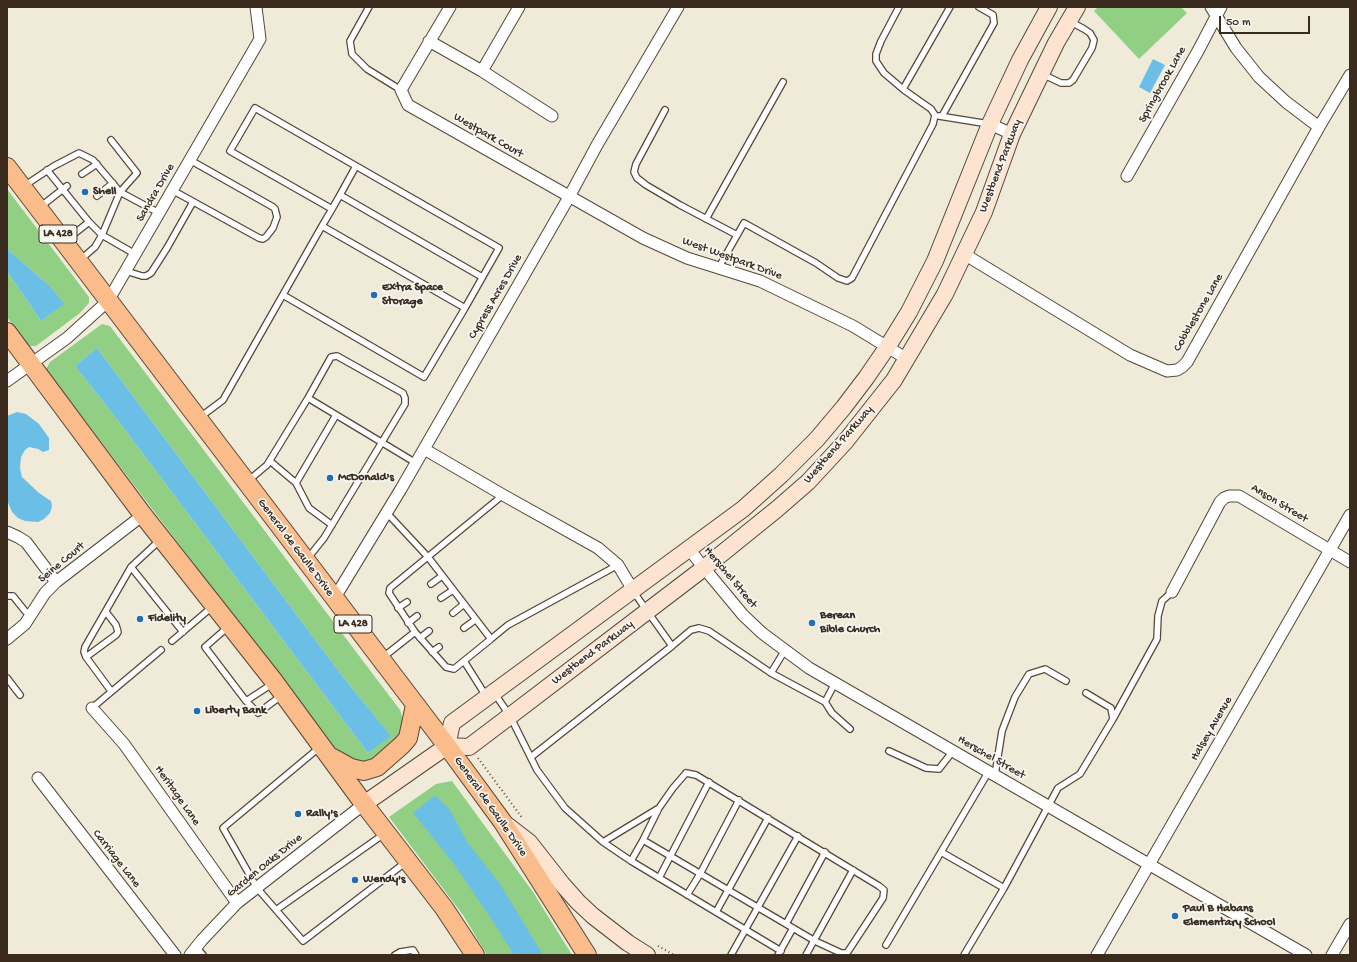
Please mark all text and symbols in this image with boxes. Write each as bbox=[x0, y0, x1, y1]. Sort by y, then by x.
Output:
scale bar bbox=[1221, 8, 1312, 34]
text: 50 m bbox=[1226, 16, 1251, 30]
street label: Springbrook Lane bbox=[1136, 44, 1190, 126]
street label: Westpark Court bbox=[451, 110, 525, 162]
street label: Westbend Parkway bbox=[977, 117, 1025, 215]
street label: Sandra Drive bbox=[134, 161, 178, 225]
place label: Shell bbox=[93, 185, 116, 199]
marker: Shell bbox=[80, 187, 90, 197]
road number: LA 428 bbox=[39, 225, 77, 243]
street label: West Westpark Drive bbox=[680, 234, 784, 284]
street label: Cypress Acres Drive bbox=[466, 252, 526, 342]
street label: Cobblestone Lane bbox=[1171, 272, 1227, 354]
place label: Extra Space Storage bbox=[382, 281, 443, 309]
marker: Extra Space Storage bbox=[369, 290, 379, 300]
street label: Westbend Parkway bbox=[801, 403, 877, 487]
place label: McDonald's bbox=[338, 471, 394, 485]
marker: McDonald's bbox=[325, 473, 335, 483]
street label: Anson Street bbox=[1248, 481, 1310, 527]
street label: General de Gaulle Drive bbox=[254, 496, 336, 600]
street label: Seine Court bbox=[36, 539, 88, 587]
street label: Herschel Street bbox=[700, 544, 760, 612]
place label: Berean Bible Church bbox=[820, 609, 880, 637]
place label: Fidelity bbox=[148, 612, 186, 626]
marker: Fidelity bbox=[135, 614, 145, 624]
road number: LA 428 bbox=[334, 615, 372, 633]
street label: Westbend Parkway bbox=[549, 618, 637, 688]
marker: Berean Bible Church bbox=[807, 618, 817, 628]
street label: Halsey Avenue bbox=[1188, 694, 1236, 764]
place label: Liberty Bank bbox=[205, 704, 266, 718]
marker: Liberty Bank bbox=[192, 706, 202, 716]
street label: Herschel Street bbox=[955, 733, 1027, 783]
street label: General de Gaulle Drive bbox=[450, 754, 530, 860]
street label: Heritage Lane bbox=[151, 763, 203, 829]
place label: Rally's bbox=[306, 807, 338, 821]
marker: Rally's bbox=[293, 809, 303, 819]
street label: Carriage Lane bbox=[89, 827, 143, 891]
street label: Garden Oaks Drive bbox=[224, 831, 306, 901]
place label: Wendy's bbox=[363, 873, 405, 887]
marker: Wendy's bbox=[350, 875, 360, 885]
place label: Paul B Habans Elementary School bbox=[1183, 902, 1275, 930]
marker: Paul B Habans Elementary School bbox=[1170, 911, 1180, 921]

